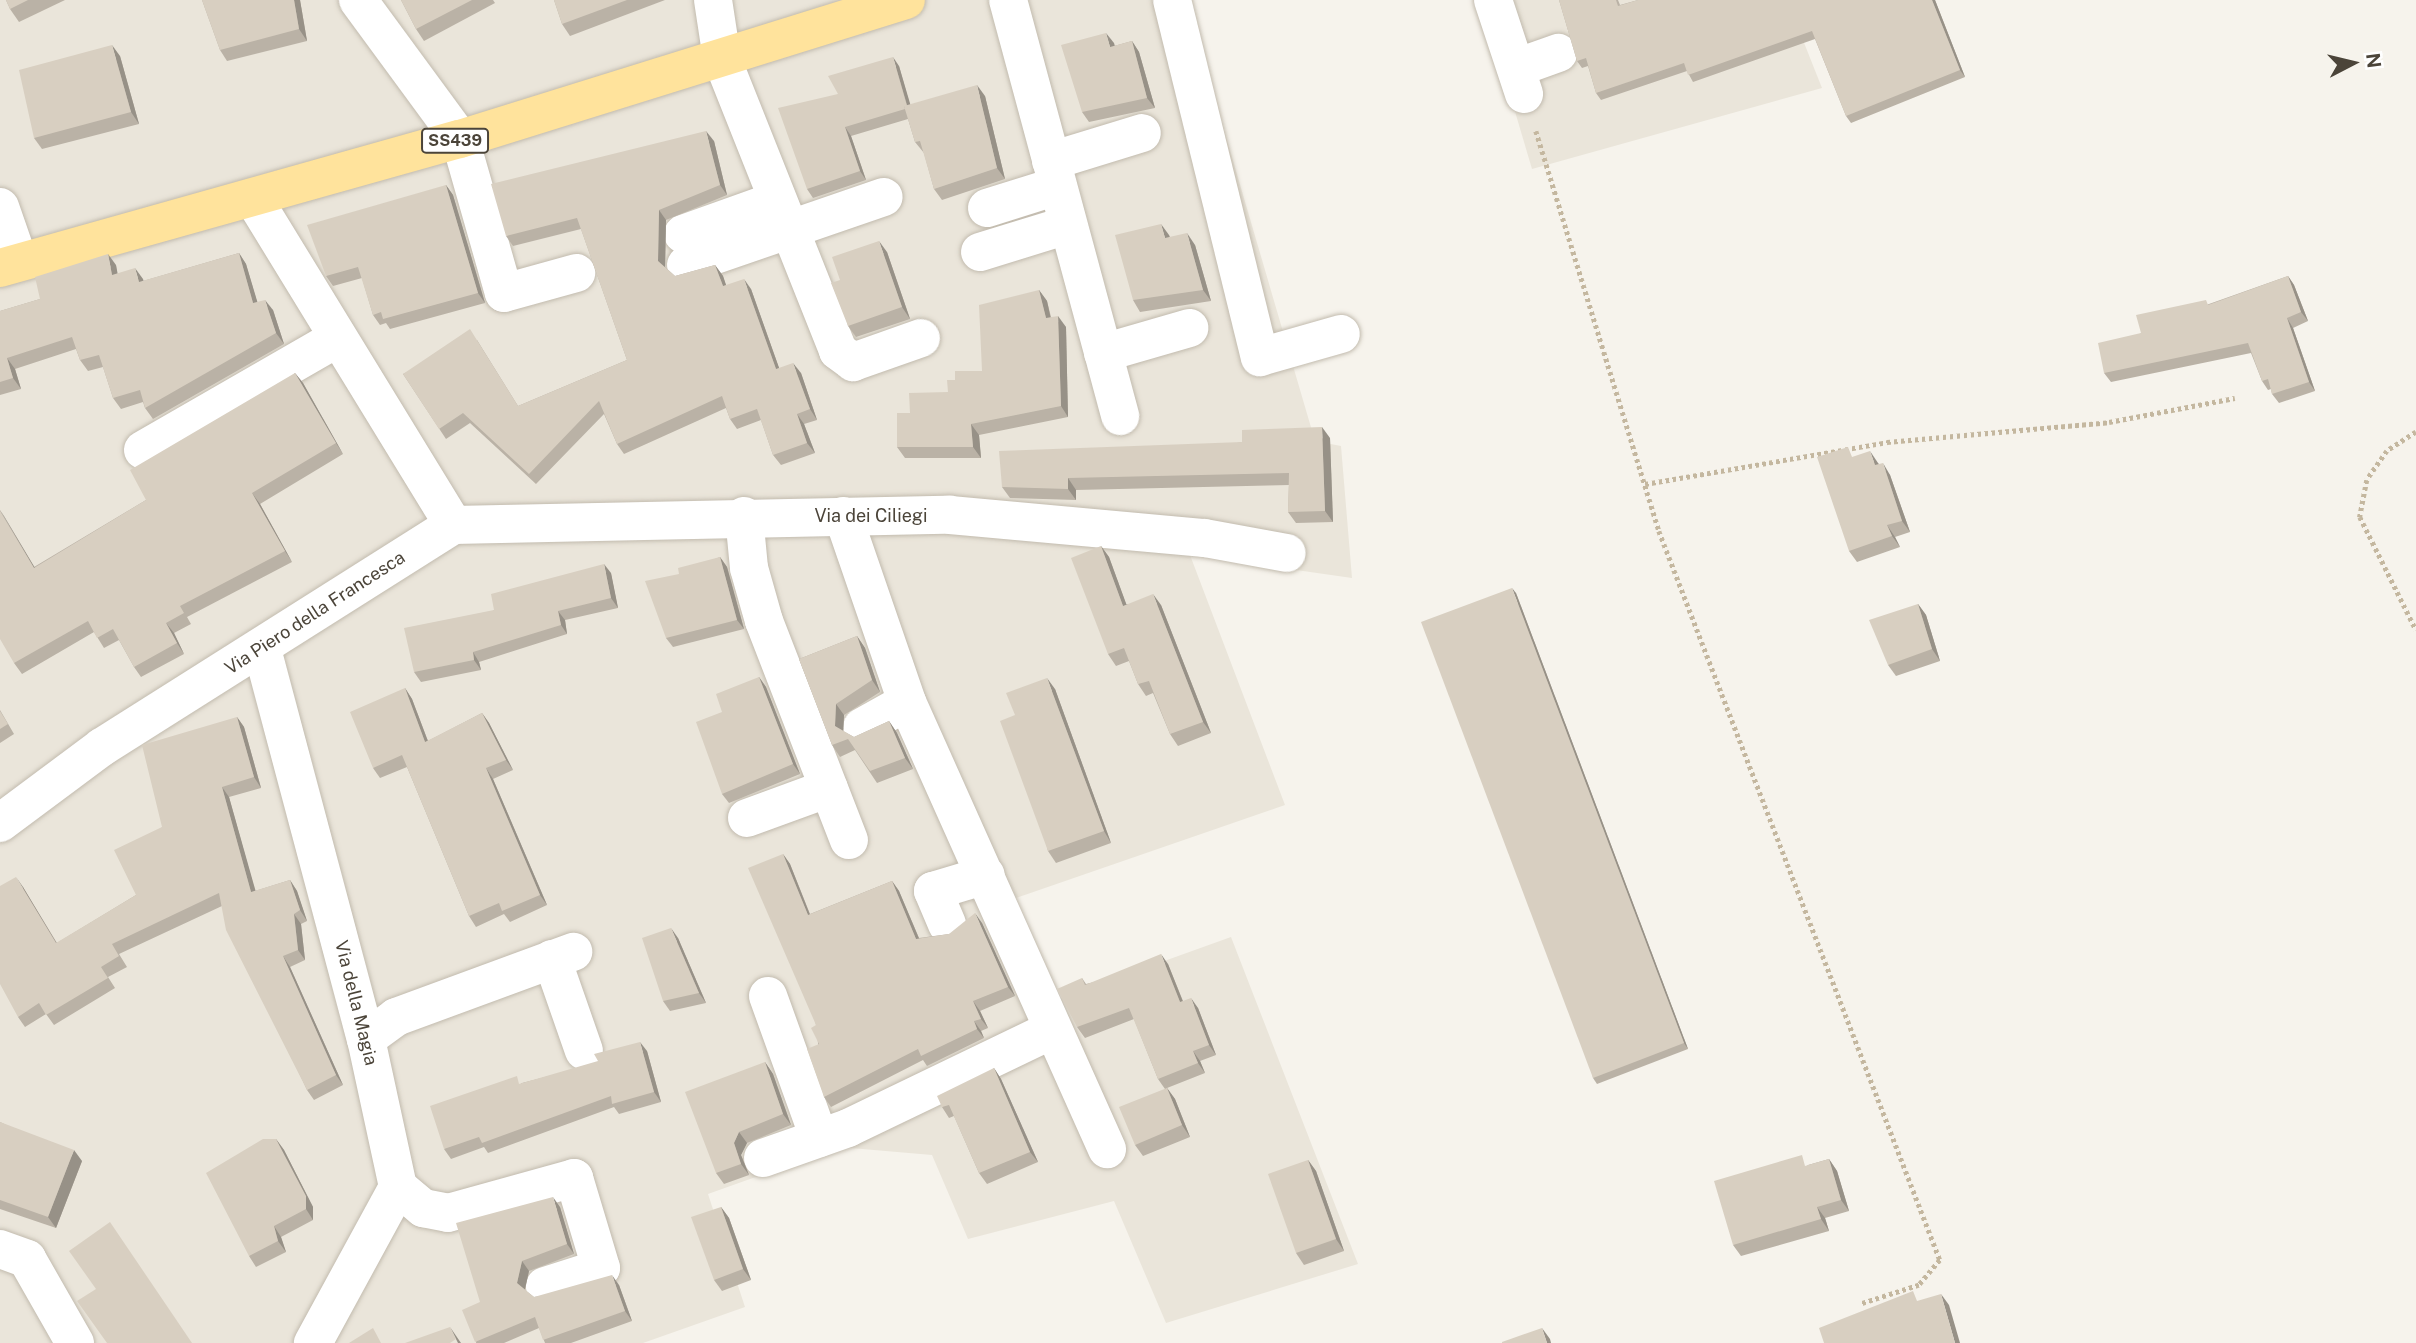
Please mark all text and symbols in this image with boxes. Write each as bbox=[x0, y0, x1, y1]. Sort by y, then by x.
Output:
north arrow bbox=[2318, 28, 2388, 98]
text: N bbox=[2362, 52, 2386, 69]
road number: SS439 bbox=[420, 128, 490, 154]
street label: Via dei Ciliegi bbox=[814, 505, 928, 527]
street label: Via Piero della Francesca bbox=[221, 547, 409, 679]
street label: Via della Magia bbox=[330, 938, 382, 1068]

